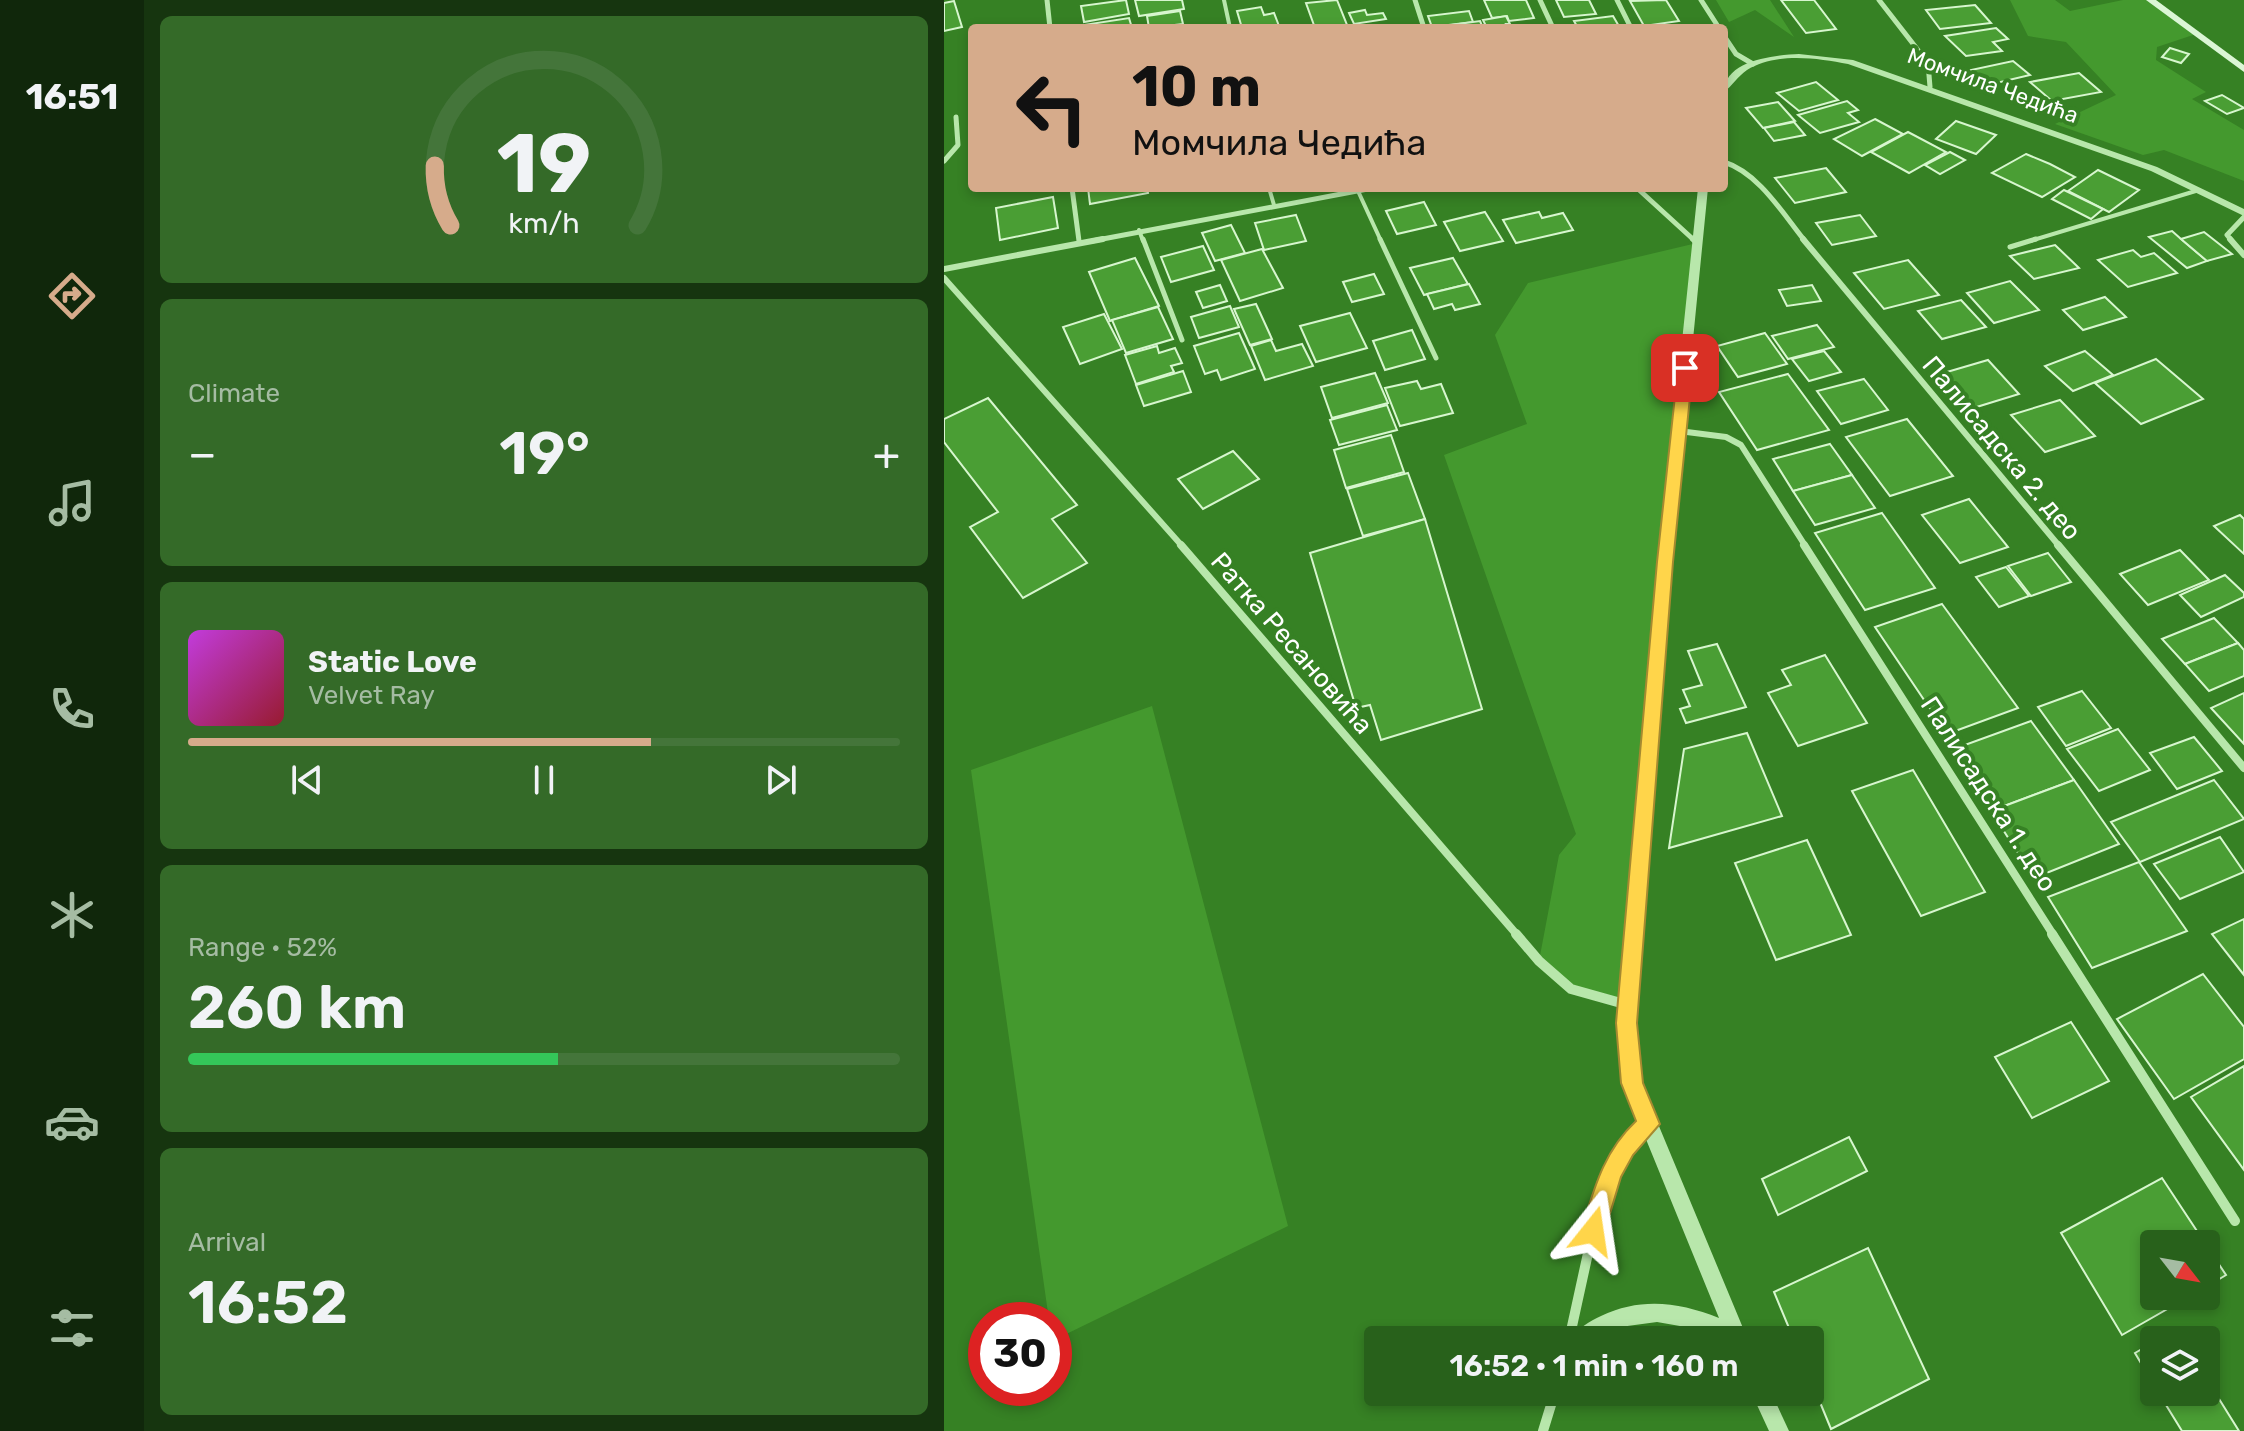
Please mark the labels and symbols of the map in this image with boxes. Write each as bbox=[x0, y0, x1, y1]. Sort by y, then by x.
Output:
street label: Момчила Чедића bbox=[1904, 42, 2082, 129]
pin bbox=[1651, 334, 1719, 402]
street label: Палисадска 2. део bbox=[1916, 350, 2088, 547]
street label: Ратка Ресановића bbox=[1204, 546, 1379, 740]
street label: Палисадска 1. део bbox=[1914, 691, 2063, 898]
position arrow bbox=[1551, 1189, 1635, 1273]
north arrow bbox=[2140, 1230, 2220, 1310]
speed limit sign: 30 bbox=[968, 1302, 1072, 1406]

